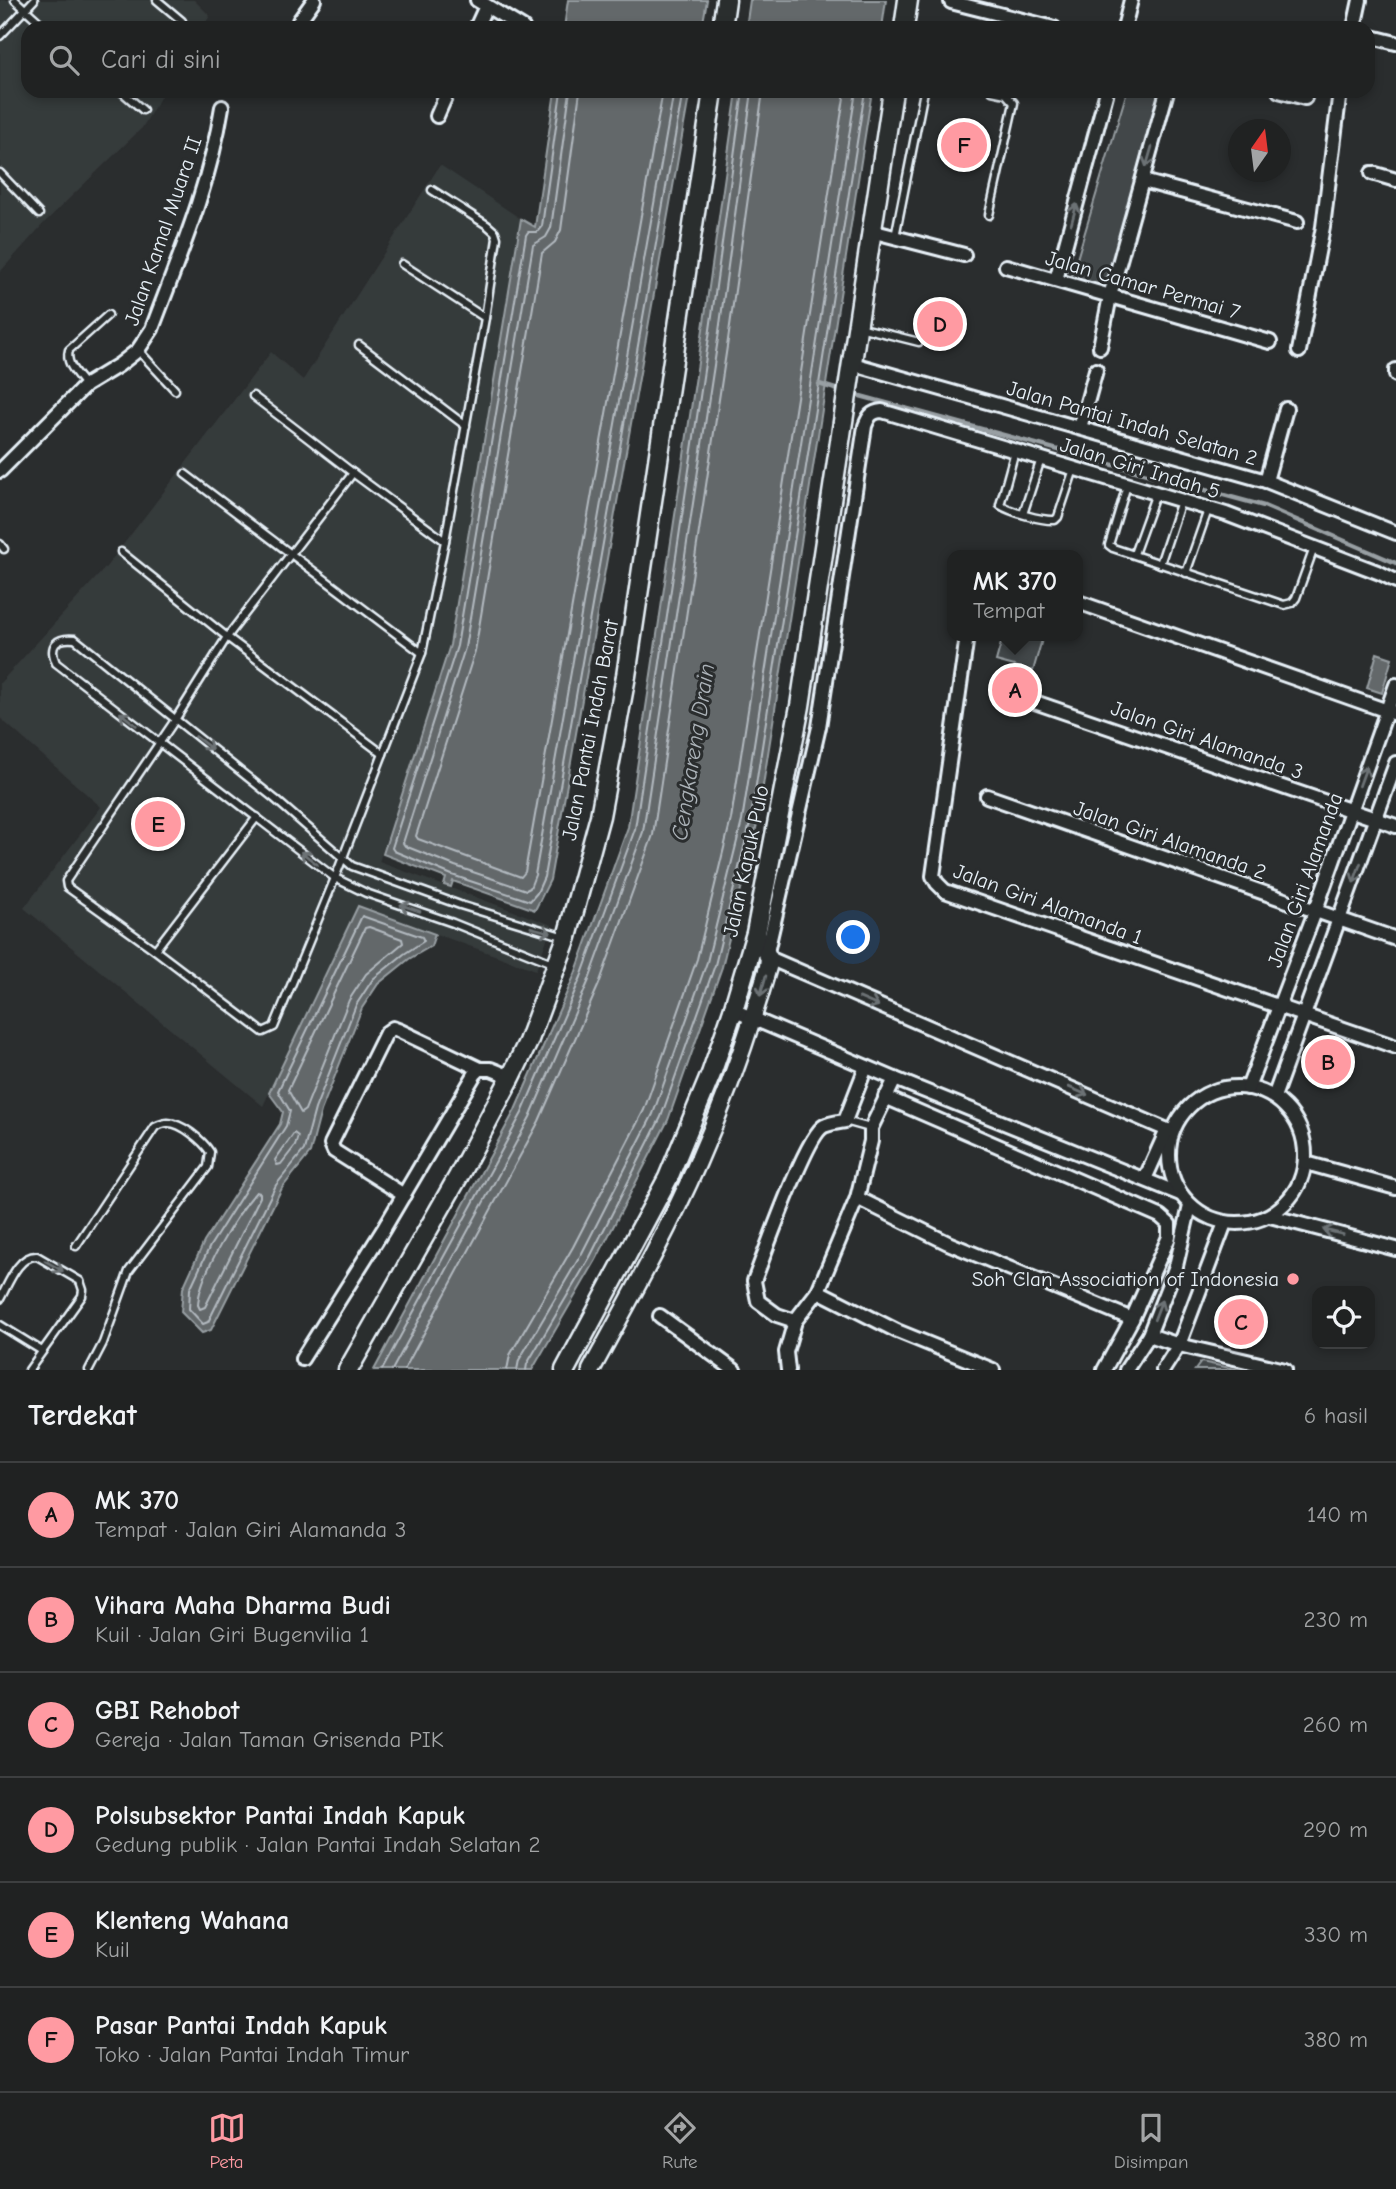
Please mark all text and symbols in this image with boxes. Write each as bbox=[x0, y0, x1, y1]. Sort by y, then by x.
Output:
search box bbox=[21, 21, 1375, 98]
icon: search bbox=[45, 41, 83, 79]
text: Cari di sini bbox=[101, 45, 221, 75]
pin: F bbox=[941, 119, 987, 171]
north arrow bbox=[1228, 119, 1291, 182]
street label: Jalan Kamal Muara II bbox=[119, 133, 207, 329]
one-way arrow bbox=[1142, 145, 1155, 168]
one-way arrow bbox=[1068, 203, 1081, 225]
street label: Jalan Camar Permai 7 bbox=[1043, 246, 1243, 324]
pin: D bbox=[917, 298, 963, 350]
street label: Jalan Pantai Indah Selatan 2 bbox=[1004, 376, 1260, 470]
street label: Jalan Giri Indah 5 bbox=[1057, 432, 1223, 504]
popup bbox=[947, 550, 1083, 641]
text: MK 370 bbox=[973, 567, 1057, 597]
text: Tempat bbox=[973, 597, 1044, 624]
street label: Jalan Pantai Indah Barat bbox=[557, 617, 623, 843]
water label: Cengkareng Drain bbox=[666, 662, 720, 842]
pin: A bbox=[992, 664, 1038, 716]
street label: Jalan Giri Alamanda 3 bbox=[1108, 696, 1306, 784]
one-way arrow bbox=[119, 712, 138, 727]
one-way arrow bbox=[195, 736, 213, 751]
one-way arrow bbox=[1358, 766, 1370, 788]
street label: Jalan Kapuk Pulo bbox=[718, 783, 774, 939]
street label: Jalan Giri Alamanda bbox=[1262, 790, 1348, 970]
street label: Jalan Giri Alamanda 2 bbox=[1071, 796, 1269, 884]
pin: E bbox=[135, 798, 181, 850]
one-way arrow bbox=[300, 850, 318, 865]
street label: Jalan Giri Alamanda 1 bbox=[950, 859, 1146, 949]
one-way arrow bbox=[1350, 862, 1362, 884]
one-way arrow bbox=[399, 901, 421, 913]
your location bbox=[836, 920, 870, 954]
one-way arrow bbox=[529, 924, 551, 937]
one-way arrow bbox=[755, 975, 768, 997]
one-way arrow bbox=[858, 996, 879, 1009]
pin: B bbox=[1305, 1036, 1351, 1088]
one-way arrow bbox=[1067, 1086, 1088, 1099]
one-way arrow bbox=[1322, 1225, 1345, 1238]
one-way arrow bbox=[43, 1259, 63, 1273]
place label: Soh Clan Association of Indonesia bbox=[972, 1267, 1279, 1291]
marker: Soh Clan Association of Indonesia bbox=[1285, 1271, 1301, 1287]
map controls bbox=[1312, 1286, 1375, 1349]
button: locate bbox=[1312, 1286, 1375, 1349]
pin: C bbox=[1218, 1296, 1264, 1348]
one-way arrow bbox=[1153, 1300, 1166, 1322]
text: Terdekat bbox=[28, 1398, 137, 1433]
text: 6 hasil bbox=[1304, 1402, 1368, 1429]
text: MK 370 bbox=[95, 1486, 179, 1516]
text: A bbox=[45, 1501, 57, 1528]
text: 140 m bbox=[1307, 1501, 1368, 1528]
text: Tempat · Jalan Giri Alamanda 3 bbox=[95, 1516, 406, 1543]
text: Vihara Maha Dharma Budi bbox=[95, 1591, 391, 1621]
text: B bbox=[44, 1606, 58, 1633]
text: 230 m bbox=[1304, 1606, 1368, 1633]
text: Kuil · Jalan Giri Bugenvilia 1 bbox=[95, 1621, 369, 1648]
text: GBI Rehobot bbox=[95, 1696, 240, 1726]
text: C bbox=[44, 1711, 58, 1738]
text: 260 m bbox=[1303, 1711, 1368, 1738]
text: Gereja · Jalan Taman Grisenda PIK bbox=[95, 1726, 444, 1753]
text: Polsubsektor Pantai Indah Kapuk bbox=[95, 1801, 465, 1831]
text: D bbox=[44, 1816, 58, 1843]
text: 290 m bbox=[1303, 1816, 1368, 1843]
text: Gedung publik · Jalan Pantai Indah Selatan 2 bbox=[95, 1831, 541, 1858]
text: Klenteng Wahana bbox=[95, 1906, 289, 1936]
text: E bbox=[44, 1921, 58, 1948]
text: 330 m bbox=[1304, 1921, 1368, 1948]
text: Kuil bbox=[95, 1936, 130, 1963]
text: Pasar Pantai Indah Kapuk bbox=[95, 2011, 387, 2041]
text: F bbox=[44, 2026, 58, 2053]
text: 380 m bbox=[1304, 2026, 1368, 2053]
text: Toko · Jalan Pantai Indah Timur bbox=[95, 2041, 409, 2068]
tab: Peta bbox=[208, 2109, 246, 2173]
tab: Rute bbox=[661, 2109, 699, 2173]
tab: Disimpan bbox=[1114, 2109, 1188, 2173]

